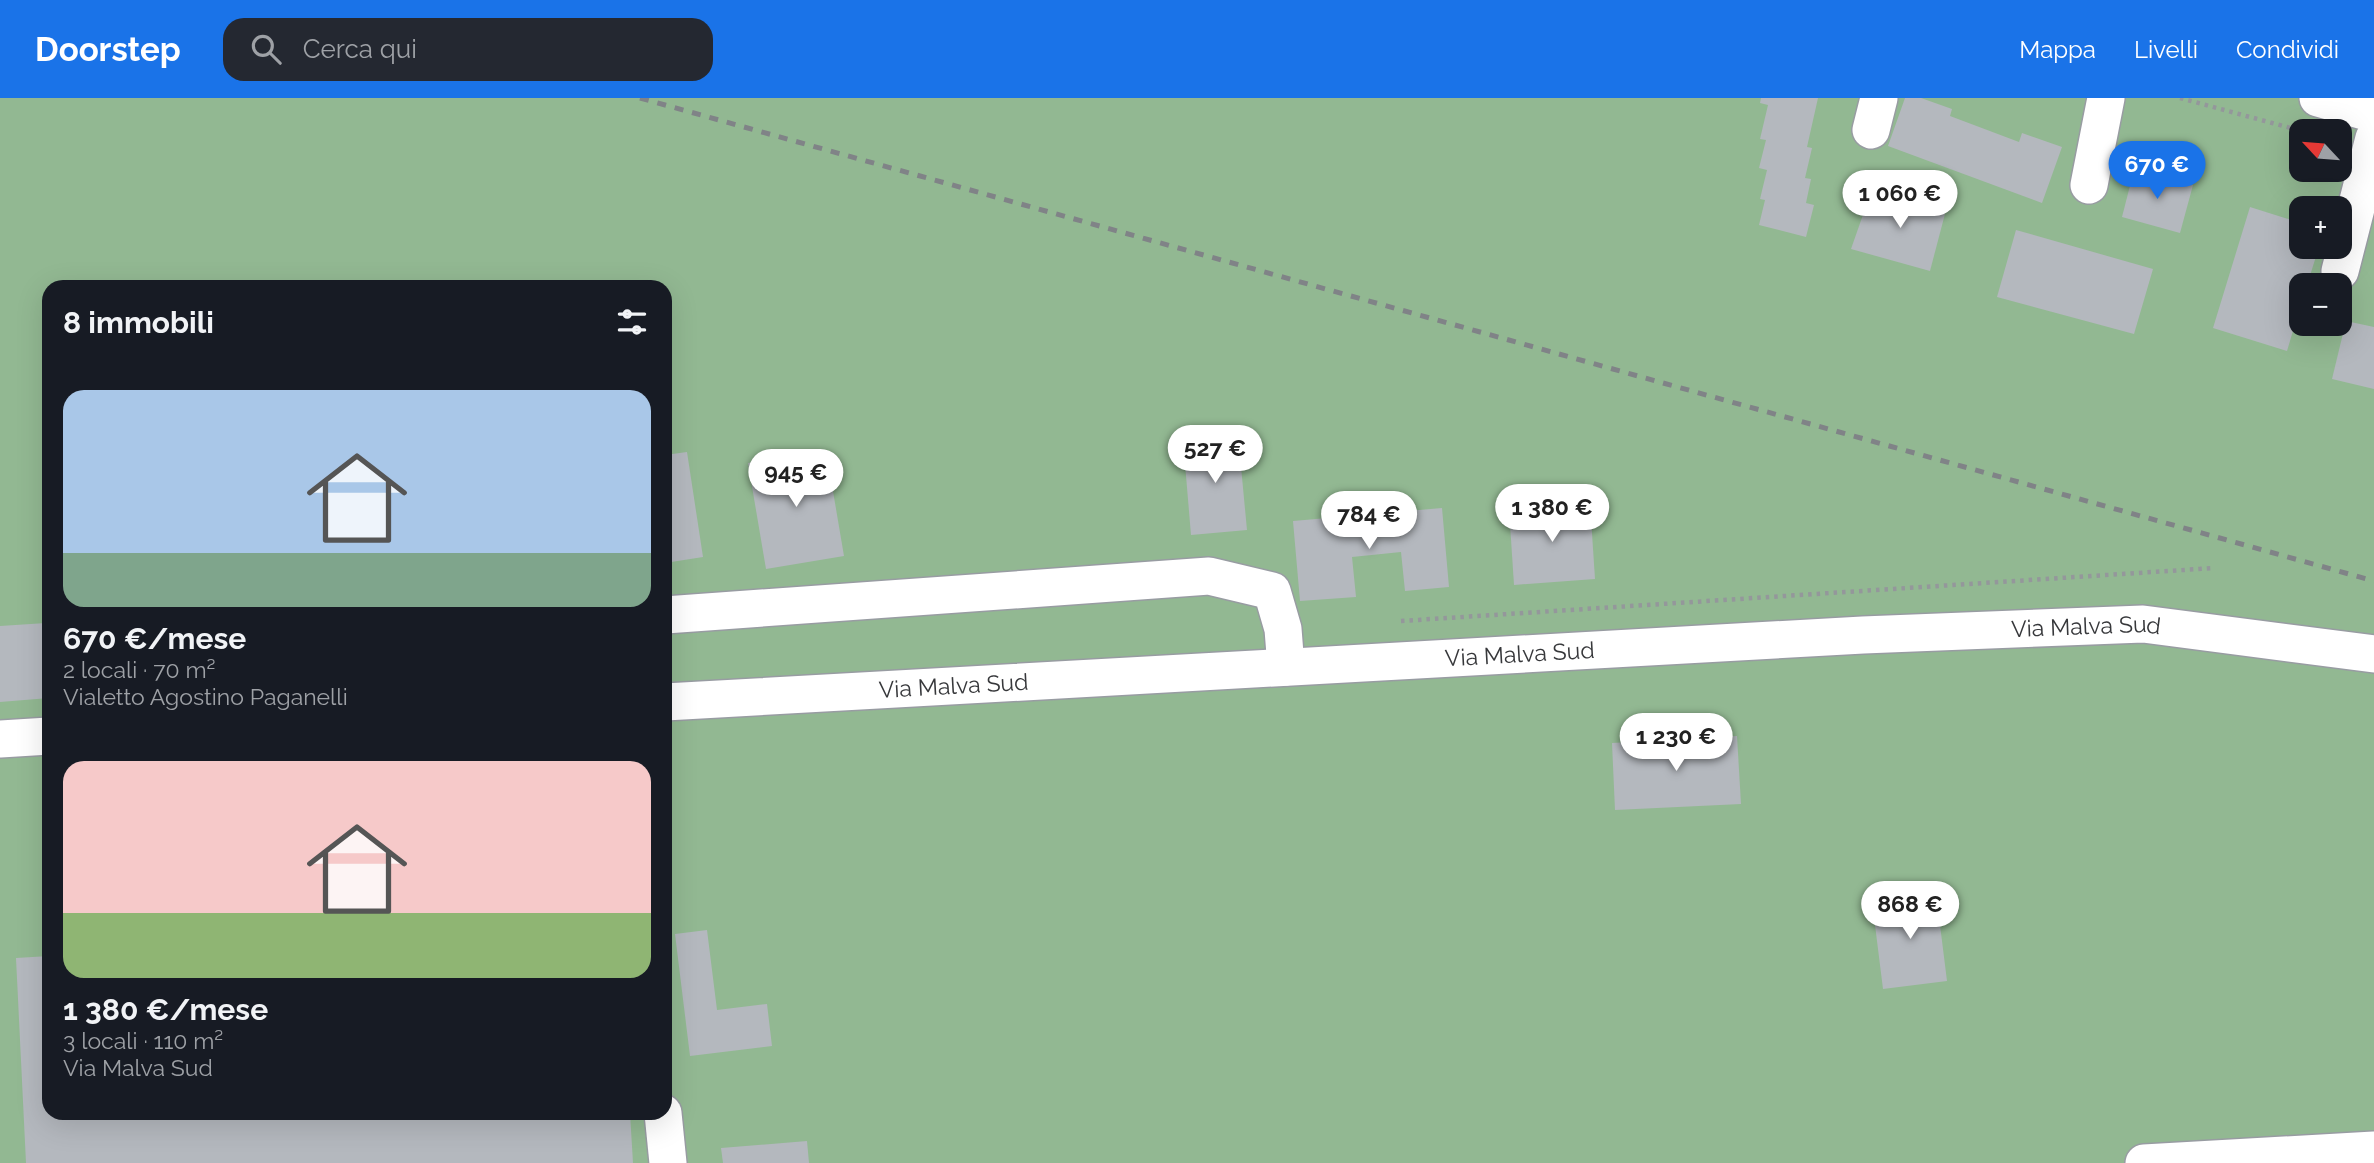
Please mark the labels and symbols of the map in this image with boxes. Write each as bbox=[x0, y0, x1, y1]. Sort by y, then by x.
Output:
north arrow bbox=[2289, 119, 2352, 182]
pin: 670 € bbox=[2108, 141, 2206, 201]
pin: 1 060 € bbox=[1835, 170, 1965, 230]
pin: 527 € bbox=[1166, 426, 1264, 485]
pin: 945 € bbox=[747, 450, 845, 509]
pin: 1 380 € bbox=[1487, 484, 1617, 544]
pin: 784 € bbox=[1320, 491, 1418, 551]
street label: Via Malva Sud bbox=[2011, 610, 2163, 642]
street label: Via Malva Sud bbox=[1444, 636, 1595, 671]
street label: Via Malva Sud bbox=[878, 668, 1029, 703]
pin: 1 230 € bbox=[1611, 714, 1741, 773]
pin: 868 € bbox=[1861, 882, 1959, 941]

